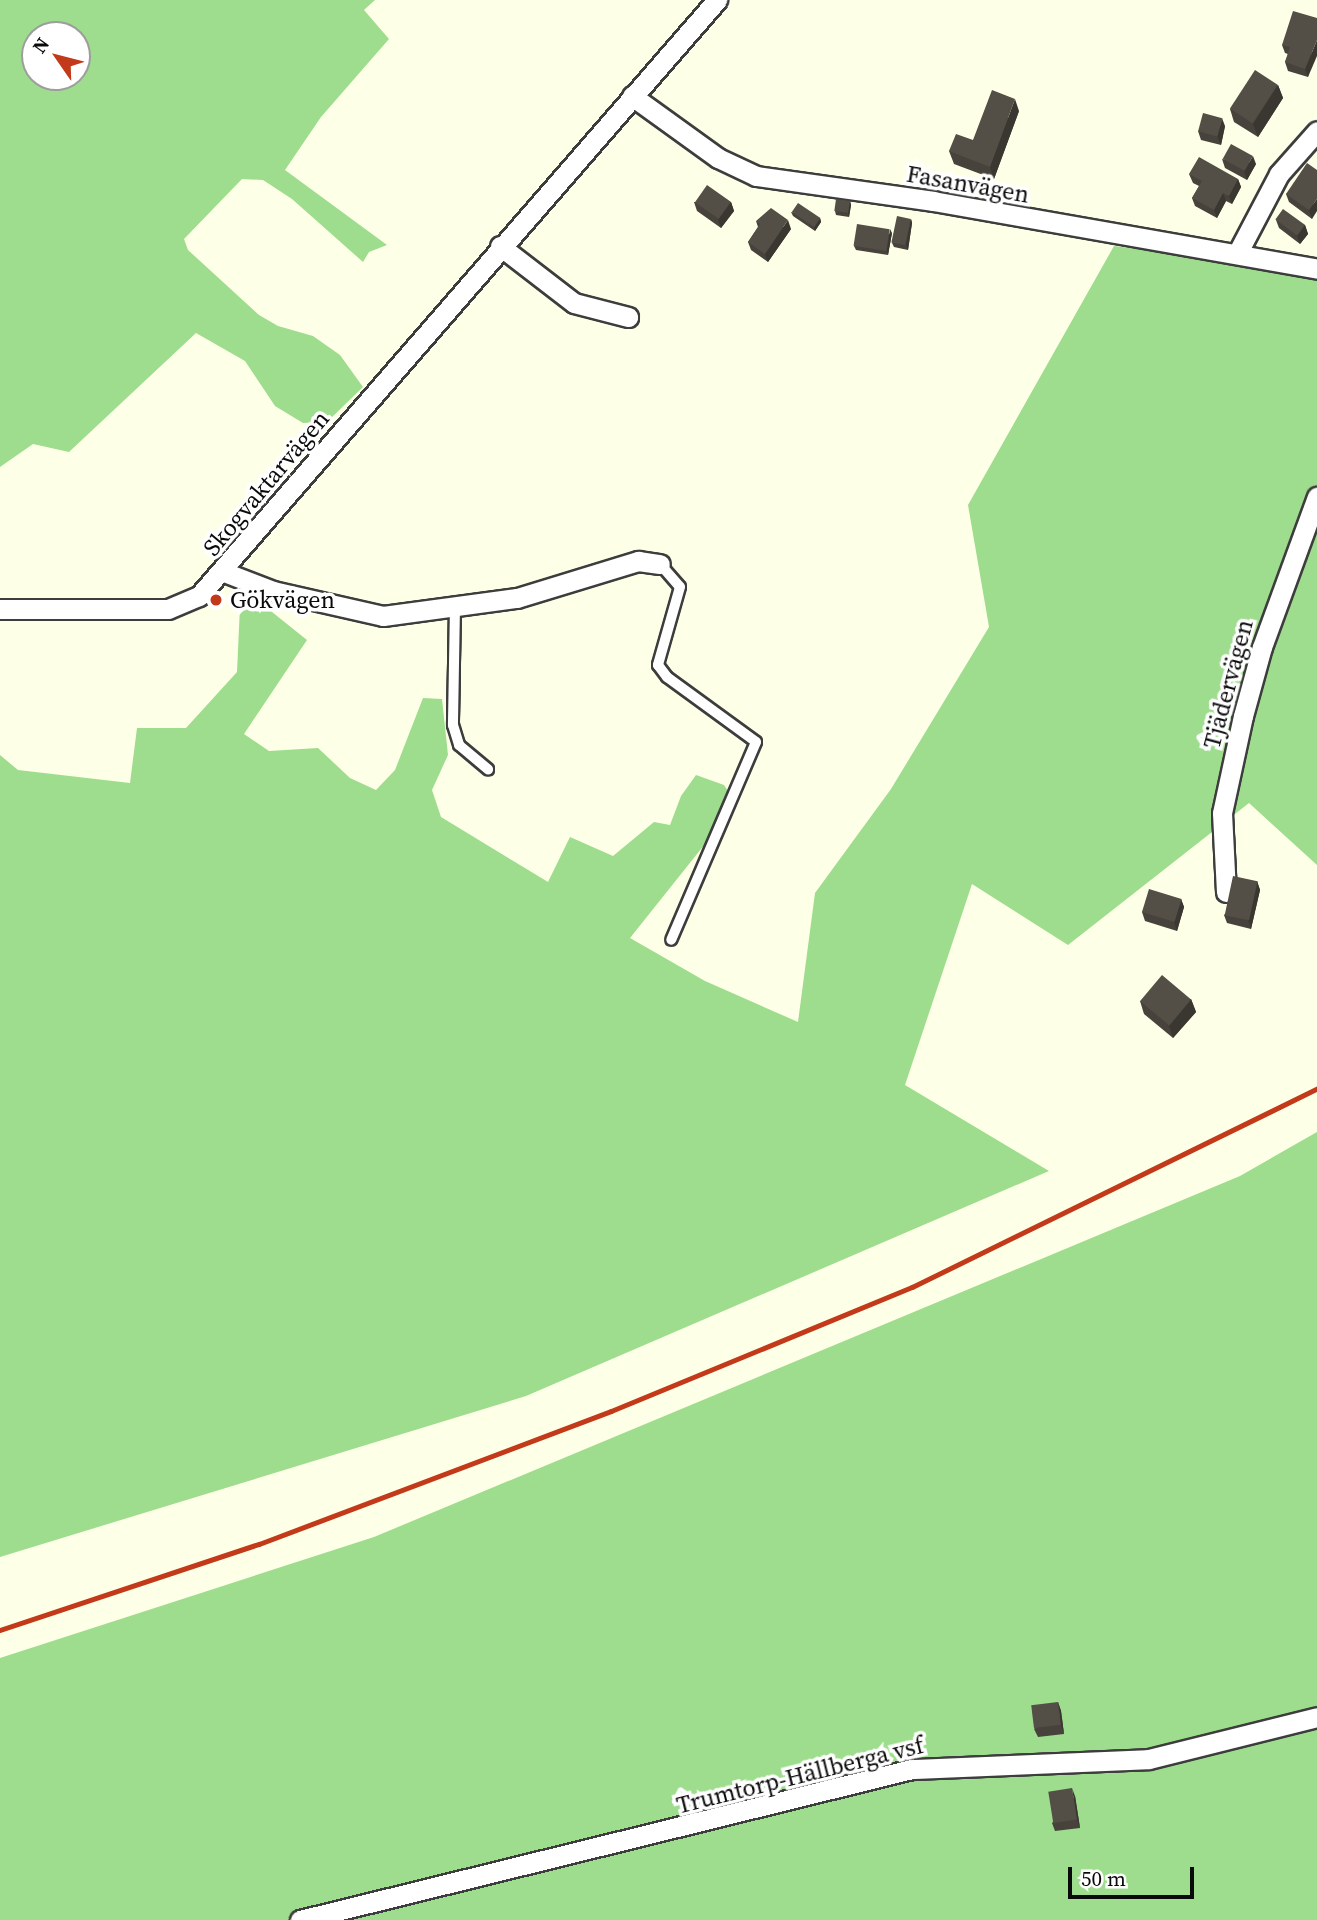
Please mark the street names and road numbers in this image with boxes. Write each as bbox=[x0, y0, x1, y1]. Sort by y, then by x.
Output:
street label: Fasanvägen bbox=[904, 159, 1032, 209]
street label: Skogvaktarvägen bbox=[197, 405, 335, 561]
street label: Tjädervägen bbox=[1197, 616, 1259, 752]
street label: Trumtorp-Hällberga vsf bbox=[673, 1730, 927, 1820]

